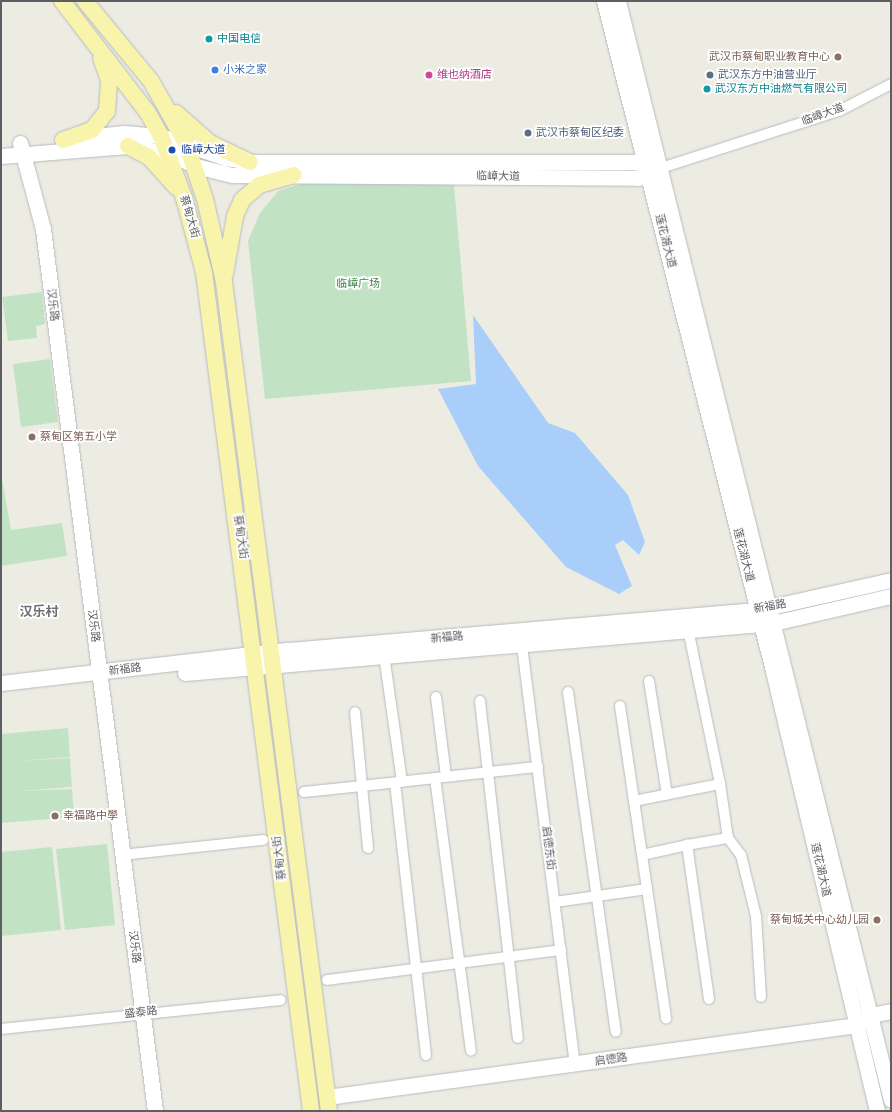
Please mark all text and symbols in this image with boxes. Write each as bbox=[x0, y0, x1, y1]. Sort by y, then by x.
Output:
place label: 中国电信 bbox=[217, 32, 261, 46]
marker: 中国电信 bbox=[204, 34, 214, 44]
place label: 武汉市蔡甸职业教育中心 bbox=[709, 50, 830, 64]
marker: 武汉市蔡甸职业教育中心 bbox=[833, 52, 843, 62]
place label: 小米之家 bbox=[223, 63, 267, 77]
marker: 小米之家 bbox=[210, 65, 220, 75]
place label: 维也纳酒店 bbox=[437, 68, 492, 82]
place label: 武汉东方中油营业厅 bbox=[718, 68, 817, 82]
marker: 维也纳酒店 bbox=[424, 70, 434, 80]
marker: 武汉东方中油营业厅 bbox=[705, 70, 715, 80]
place label: 武汉东方中油燃气有限公司 bbox=[715, 82, 847, 96]
marker: 武汉东方中油燃气有限公司 bbox=[702, 84, 712, 94]
street label: 临嶂大道 bbox=[800, 101, 846, 129]
place label: 武汉市蔡甸区纪委 bbox=[536, 126, 624, 140]
marker: 武汉市蔡甸区纪委 bbox=[523, 128, 533, 138]
place label: 临嶂大道 bbox=[181, 143, 225, 157]
marker: 临嶂大道 bbox=[166, 144, 178, 156]
street label: 临嶂大道 bbox=[476, 170, 520, 184]
street label: 蔡甸大街 bbox=[177, 194, 201, 240]
street label: 莲花湖大道 bbox=[652, 213, 678, 269]
park label: 临嶂广场 bbox=[336, 277, 380, 291]
street label: 汉乐路 bbox=[43, 288, 61, 322]
place label: 蔡甸区第五小学 bbox=[40, 430, 117, 444]
marker: 蔡甸区第五小学 bbox=[27, 432, 37, 442]
street label: 蔡甸大街 bbox=[230, 514, 250, 560]
street label: 莲花湖大道 bbox=[730, 527, 756, 583]
street label: 新福路 bbox=[753, 598, 787, 616]
district label: 汉乐村 bbox=[20, 604, 58, 620]
street label: 汉乐路 bbox=[84, 609, 102, 643]
street label: 新福路 bbox=[430, 630, 464, 646]
street label: 新福路 bbox=[108, 661, 142, 679]
place label: 幸福路中學 bbox=[63, 809, 118, 823]
marker: 幸福路中學 bbox=[50, 811, 60, 821]
street label: 启德东街 bbox=[539, 825, 557, 871]
street label: 蔡甸大街 bbox=[271, 835, 289, 881]
street label: 莲花湖大道 bbox=[807, 842, 833, 898]
place label: 蔡甸城关中心幼儿园 bbox=[770, 913, 869, 927]
marker: 蔡甸城关中心幼儿园 bbox=[872, 915, 882, 925]
street label: 汉乐路 bbox=[125, 930, 143, 964]
street label: 盛泰路 bbox=[124, 1005, 158, 1021]
street label: 启德路 bbox=[594, 1051, 628, 1069]

